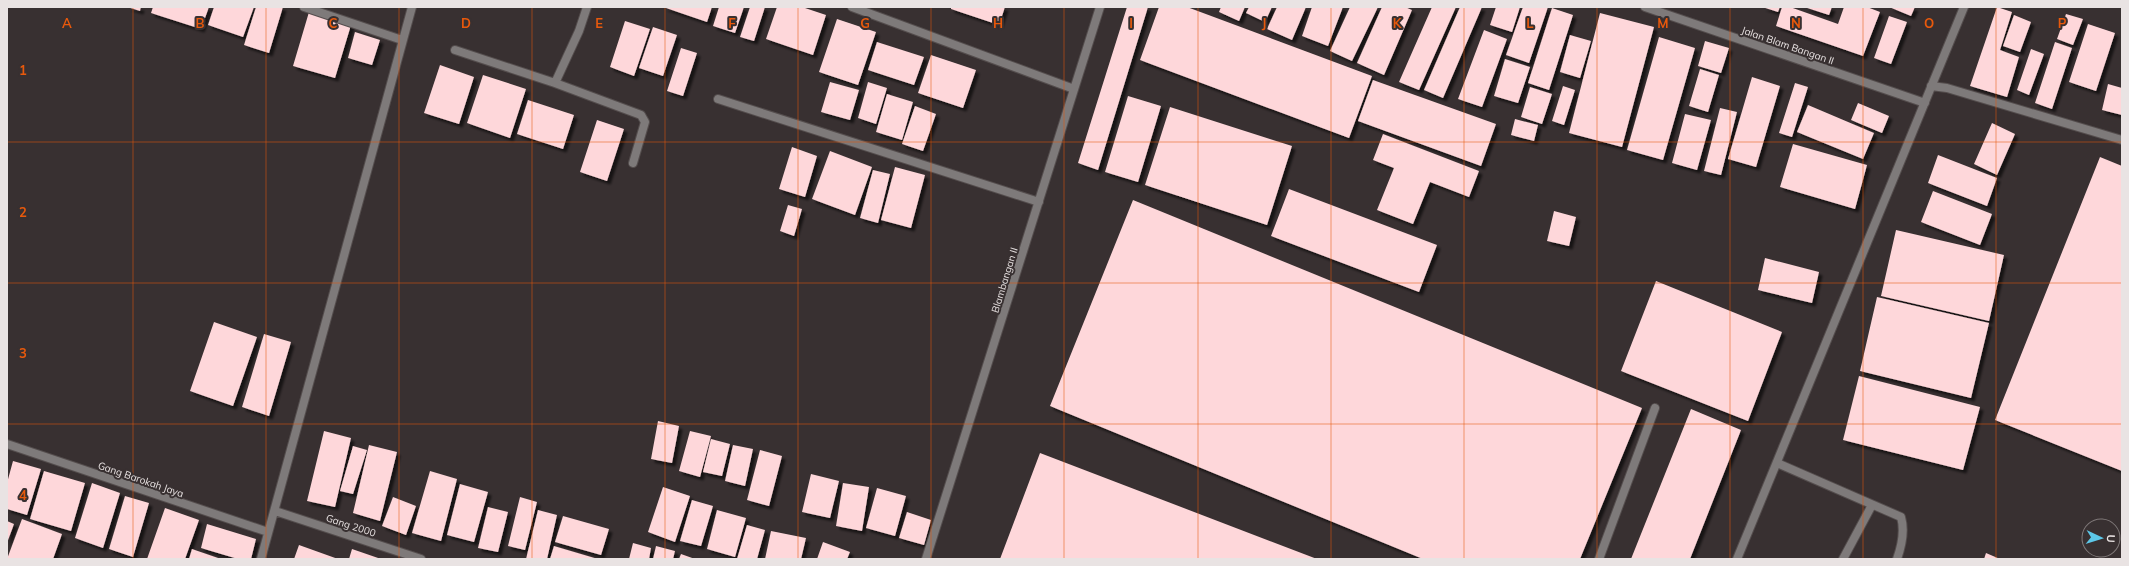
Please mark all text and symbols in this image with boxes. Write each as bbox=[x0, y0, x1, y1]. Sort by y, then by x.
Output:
text: A bbox=[62, 15, 72, 31]
text: B bbox=[196, 15, 205, 31]
text: C bbox=[329, 15, 338, 31]
text: D bbox=[461, 15, 471, 31]
text: E bbox=[595, 15, 603, 31]
text: F bbox=[728, 15, 736, 31]
text: G bbox=[860, 15, 870, 31]
text: H bbox=[993, 15, 1003, 31]
text: I bbox=[1129, 15, 1133, 31]
text: J bbox=[1262, 15, 1266, 31]
text: K bbox=[1393, 15, 1403, 31]
text: L bbox=[1526, 15, 1534, 31]
text: M bbox=[1657, 15, 1669, 31]
text: N bbox=[1791, 15, 1801, 31]
text: O bbox=[1924, 15, 1934, 31]
text: P bbox=[2058, 15, 2067, 31]
street label: Jalan Blam Bangan II bbox=[1740, 24, 1836, 67]
text: 1 bbox=[19, 62, 27, 78]
text: 2 bbox=[19, 204, 27, 220]
street label: Blambangan II bbox=[988, 246, 1021, 314]
text: 3 bbox=[19, 345, 27, 361]
street label: Gang Barokah Jaya bbox=[96, 459, 185, 500]
text: 4 bbox=[19, 487, 27, 503]
street label: Gang 2000 bbox=[324, 511, 377, 540]
north arrow bbox=[2081, 518, 2121, 558]
text: U bbox=[2104, 534, 2118, 543]

